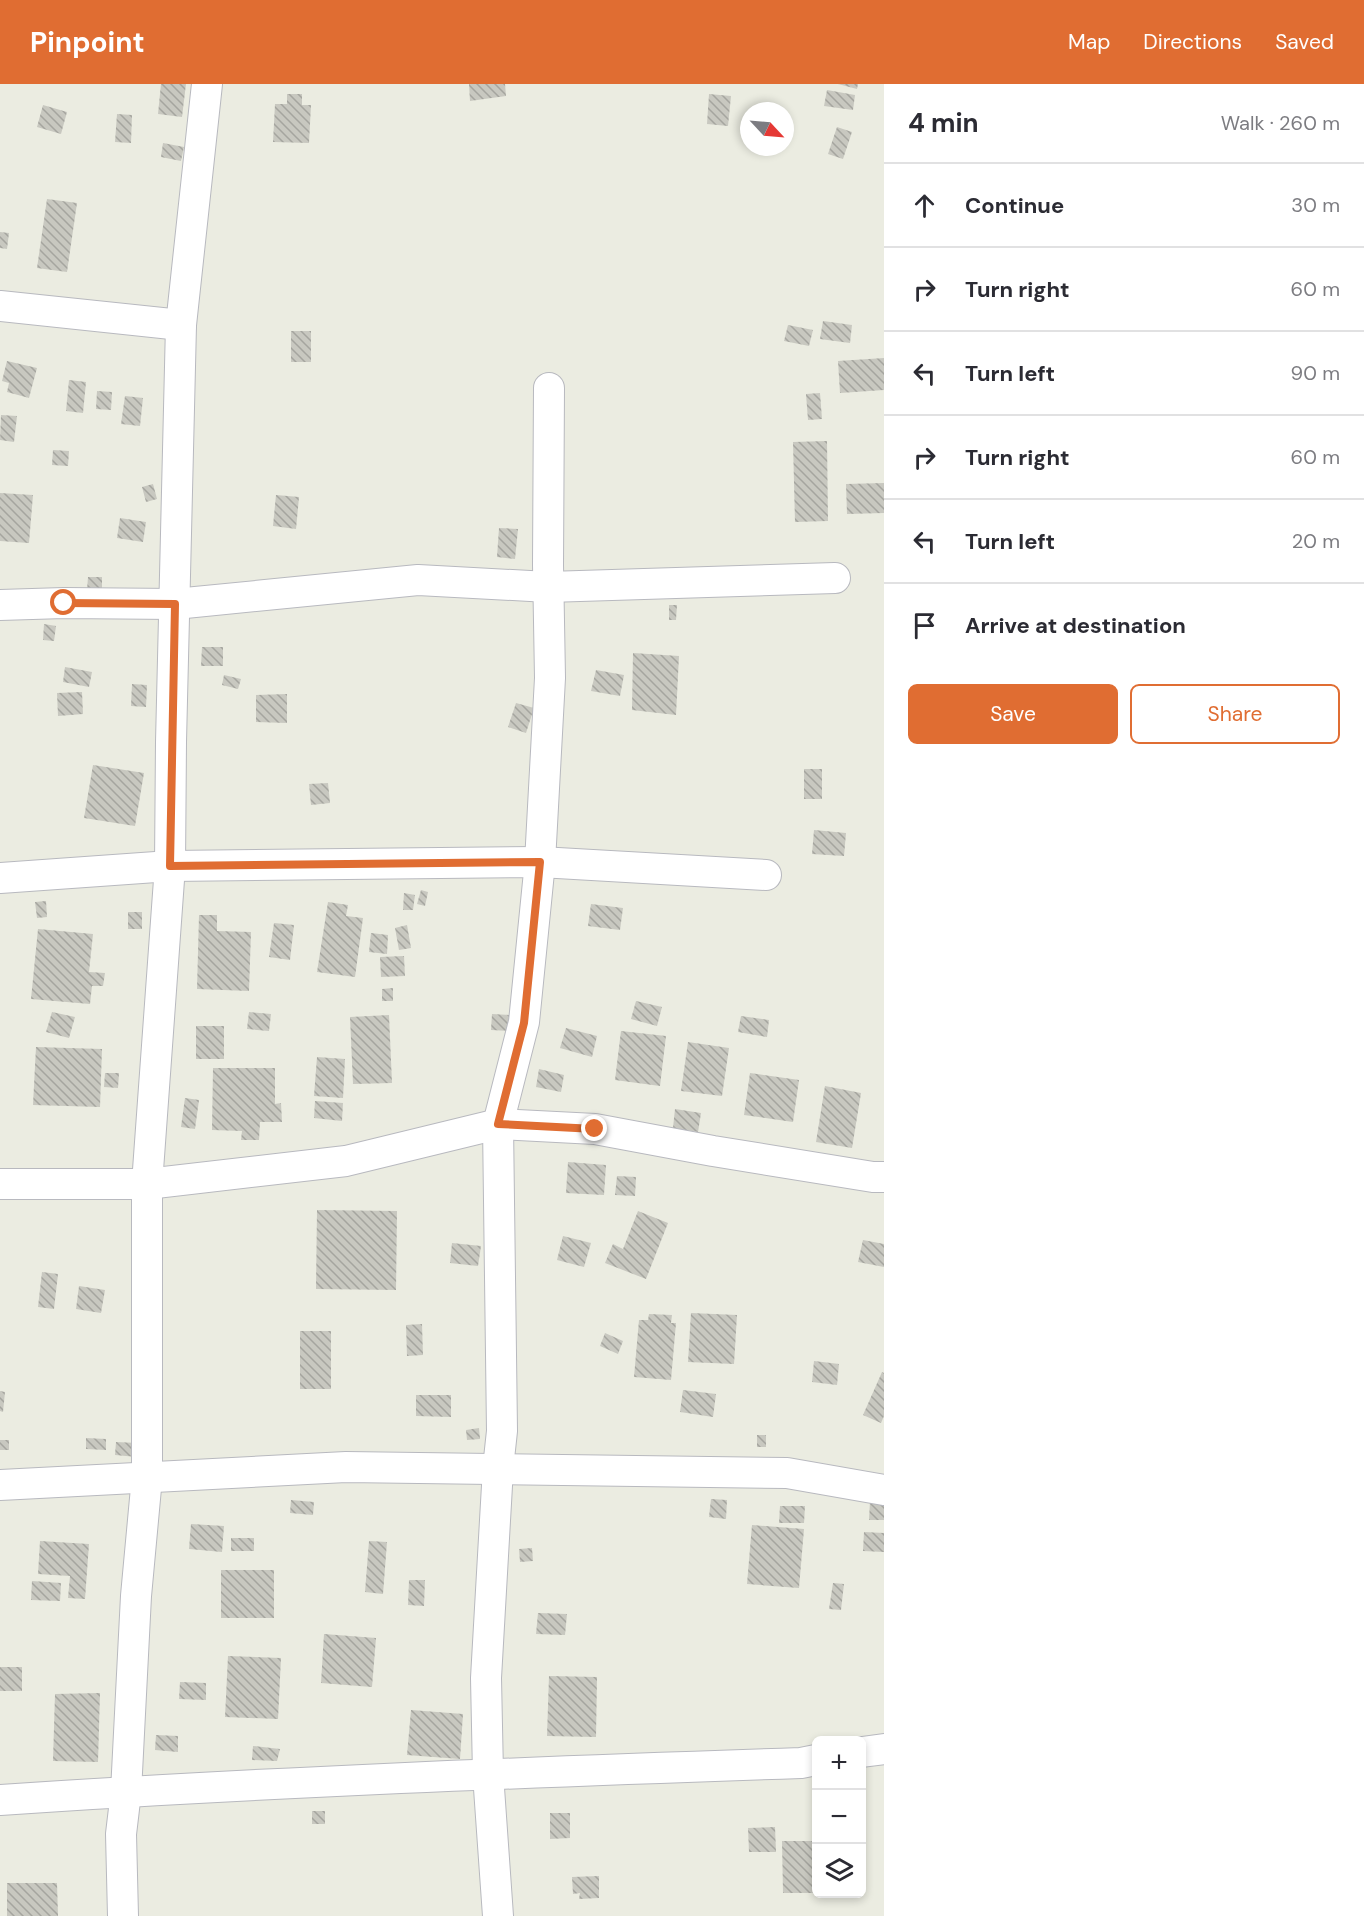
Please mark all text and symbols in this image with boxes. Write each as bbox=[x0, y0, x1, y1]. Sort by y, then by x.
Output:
text: Pinpoint bbox=[30, 24, 145, 61]
text: Map bbox=[1068, 28, 1110, 56]
text: Directions bbox=[1143, 28, 1242, 56]
text: Saved bbox=[1275, 28, 1334, 56]
north arrow bbox=[740, 102, 794, 156]
text: 4 min bbox=[908, 106, 979, 140]
text: Walk · 260 m bbox=[1221, 110, 1340, 136]
icon: ahead bbox=[908, 189, 941, 222]
text: Continue bbox=[965, 191, 1064, 220]
text: 30 m bbox=[1291, 192, 1340, 218]
icon: right bbox=[908, 273, 941, 306]
text: Turn right bbox=[965, 275, 1070, 304]
text: 60 m bbox=[1291, 276, 1340, 302]
icon: left bbox=[908, 357, 941, 390]
text: Turn left bbox=[965, 359, 1055, 388]
text: 90 m bbox=[1291, 360, 1340, 386]
icon: right bbox=[908, 441, 941, 474]
text: Turn right bbox=[965, 443, 1070, 472]
text: 60 m bbox=[1291, 444, 1340, 470]
icon: left bbox=[908, 525, 941, 558]
text: Turn left bbox=[965, 527, 1055, 556]
text: 20 m bbox=[1292, 528, 1340, 554]
route start bbox=[50, 589, 76, 615]
icon: arrive bbox=[908, 609, 941, 642]
text: Arrive at destination bbox=[965, 611, 1186, 640]
button: Save bbox=[908, 684, 1118, 744]
button: Share bbox=[1130, 684, 1340, 744]
route end bbox=[581, 1115, 607, 1141]
map controls bbox=[812, 1736, 866, 1898]
button: + bbox=[812, 1736, 866, 1790]
button: − bbox=[812, 1790, 866, 1844]
button: layers bbox=[812, 1844, 866, 1898]

